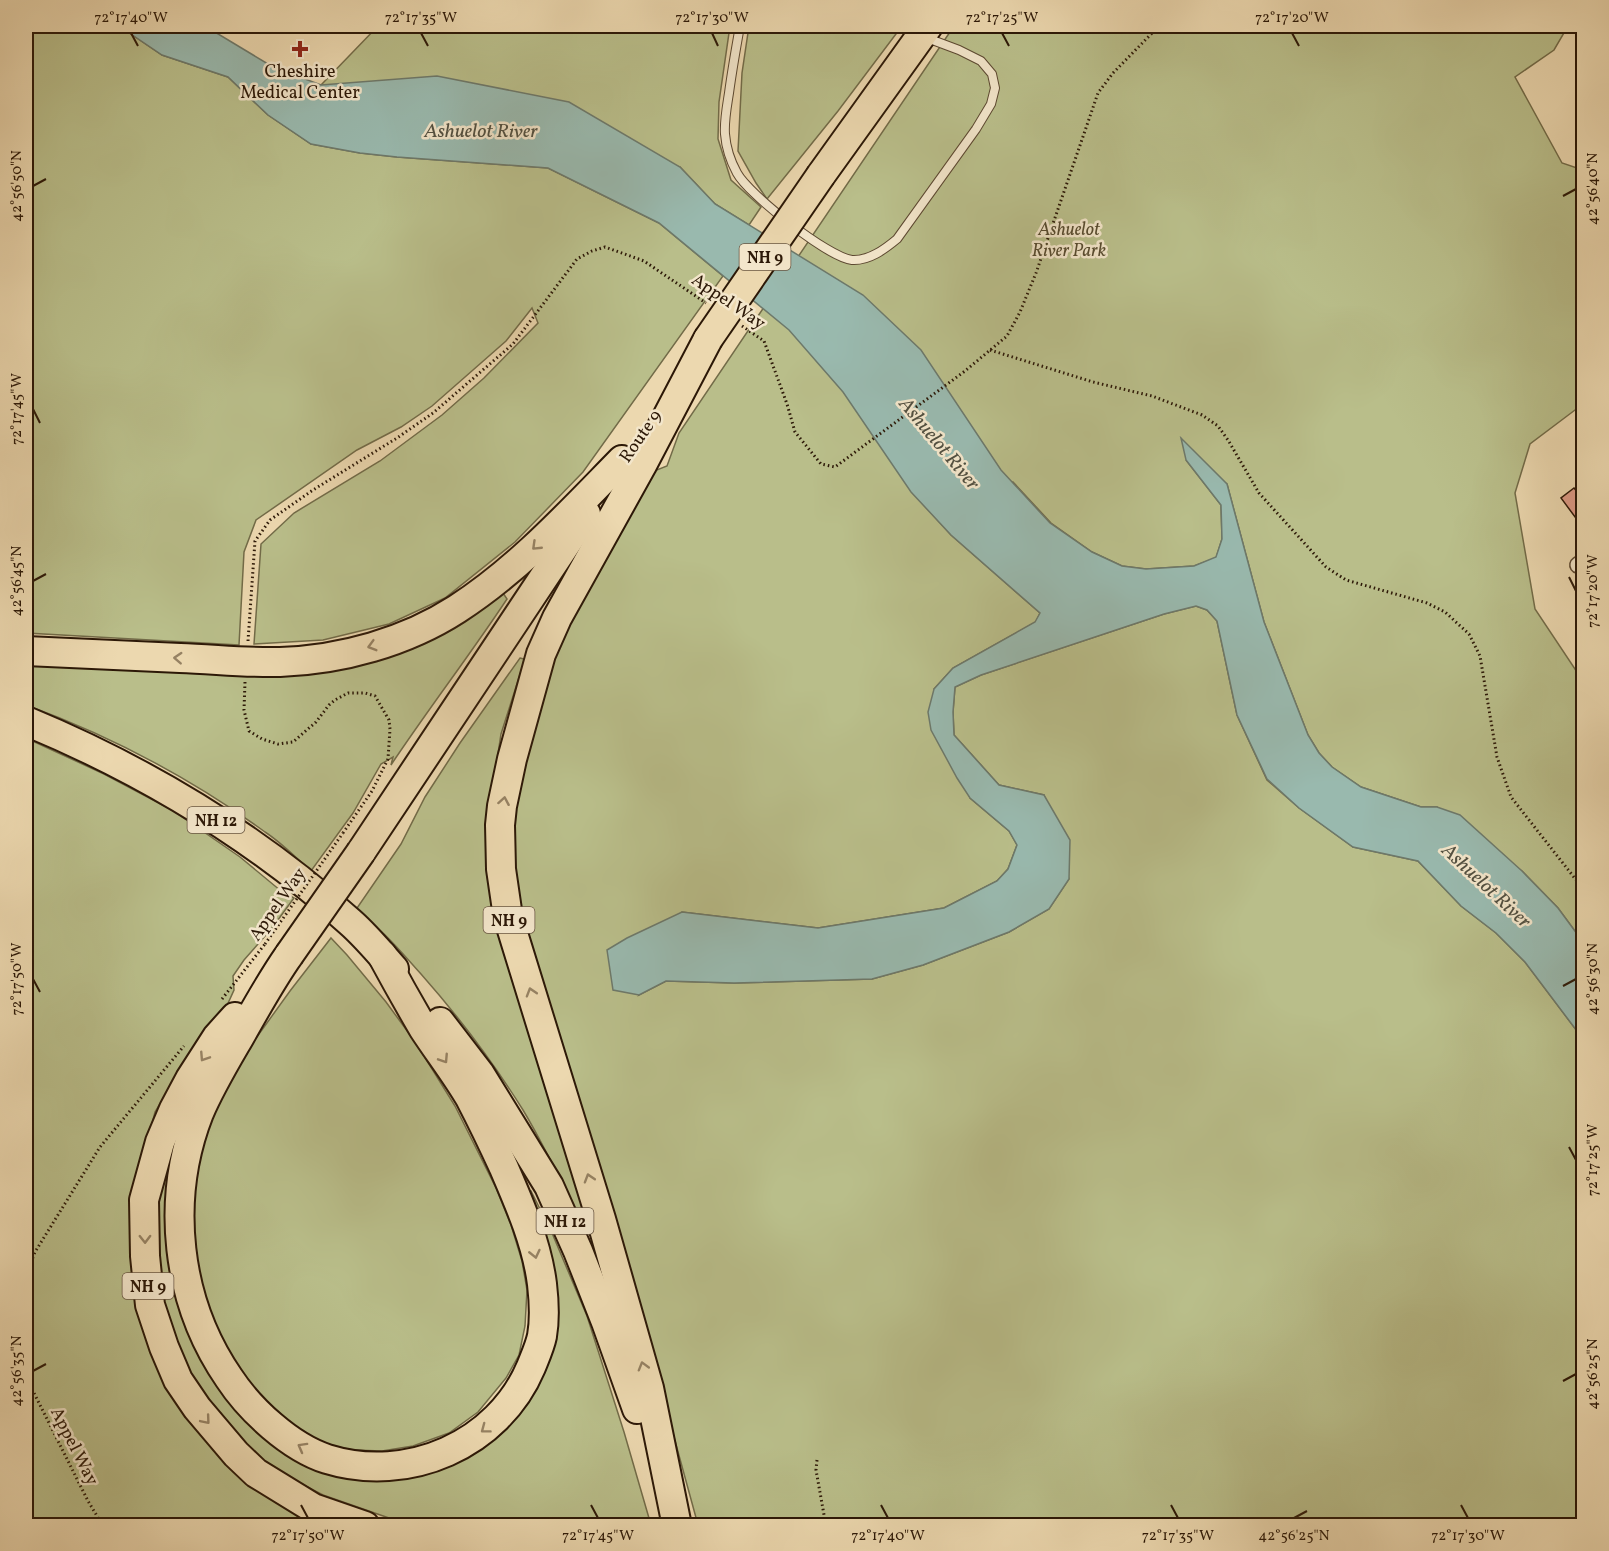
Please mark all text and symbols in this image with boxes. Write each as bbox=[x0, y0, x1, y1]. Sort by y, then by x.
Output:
text: 72°17'40"W bbox=[94, 8, 168, 29]
text: 72°17'35"W bbox=[385, 8, 457, 29]
text: 72°17'30"W bbox=[675, 8, 749, 29]
text: 72°17'25"W bbox=[966, 8, 1038, 29]
text: 72°17'20"W bbox=[1255, 8, 1329, 29]
marker: Cheshire Medical Center bbox=[291, 40, 309, 58]
place label: Cheshire Medical Center bbox=[240, 60, 360, 106]
water label: Ashuelot River bbox=[423, 118, 538, 146]
text: 42°56'50"N bbox=[7, 150, 28, 222]
text: 42°56'40"N bbox=[1583, 153, 1604, 225]
park label: Ashuelot River Park bbox=[1032, 218, 1106, 264]
road number: NH 9 bbox=[740, 244, 790, 270]
street label: Appel Way bbox=[686, 268, 770, 336]
text: 72°17'45"W bbox=[7, 373, 28, 445]
water label: Ashuelot River bbox=[891, 391, 986, 497]
street label: Route 9 bbox=[614, 405, 668, 468]
one-way arrow bbox=[533, 539, 543, 550]
text: 42°56'45"N bbox=[7, 546, 28, 616]
text: 72°17'20"W bbox=[1583, 554, 1604, 628]
one-way arrow bbox=[367, 639, 377, 652]
one-way arrow bbox=[174, 651, 183, 664]
one-way arrow bbox=[497, 797, 509, 806]
road number: NH 12 bbox=[188, 807, 244, 833]
water label: Ashuelot River bbox=[1434, 837, 1537, 936]
street label: Appel Way bbox=[244, 863, 313, 947]
road number: NH 9 bbox=[484, 907, 534, 933]
text: 72°17'50"W bbox=[7, 943, 28, 1015]
text: 42°56'30"N bbox=[1583, 943, 1604, 1015]
one-way arrow bbox=[525, 987, 538, 998]
one-way arrow bbox=[201, 1051, 212, 1062]
one-way arrow bbox=[437, 1052, 448, 1063]
text: 72°17'25"W bbox=[1583, 1124, 1604, 1196]
one-way arrow bbox=[584, 1173, 596, 1184]
road number: NH 12 bbox=[536, 1208, 594, 1234]
one-way arrow bbox=[139, 1235, 151, 1244]
one-way arrow bbox=[528, 1248, 541, 1258]
road number: NH 9 bbox=[122, 1273, 174, 1299]
text: 42°56'35"N bbox=[7, 1335, 28, 1407]
text: 42°56'25"N bbox=[1583, 1338, 1604, 1410]
one-way arrow bbox=[638, 1361, 650, 1371]
street label: Appel Way bbox=[43, 1403, 104, 1490]
one-way arrow bbox=[199, 1413, 210, 1424]
one-way arrow bbox=[480, 1422, 491, 1433]
one-way arrow bbox=[298, 1443, 308, 1454]
text: 72°17'50"W bbox=[272, 1526, 344, 1547]
text: 72°17'45"W bbox=[562, 1526, 634, 1547]
text: 72°17'40"W bbox=[851, 1526, 925, 1547]
text: 72°17'35"W bbox=[1142, 1526, 1214, 1547]
text: 42°56'25"N bbox=[1258, 1526, 1330, 1547]
text: 72°17'30"W bbox=[1431, 1526, 1505, 1547]

